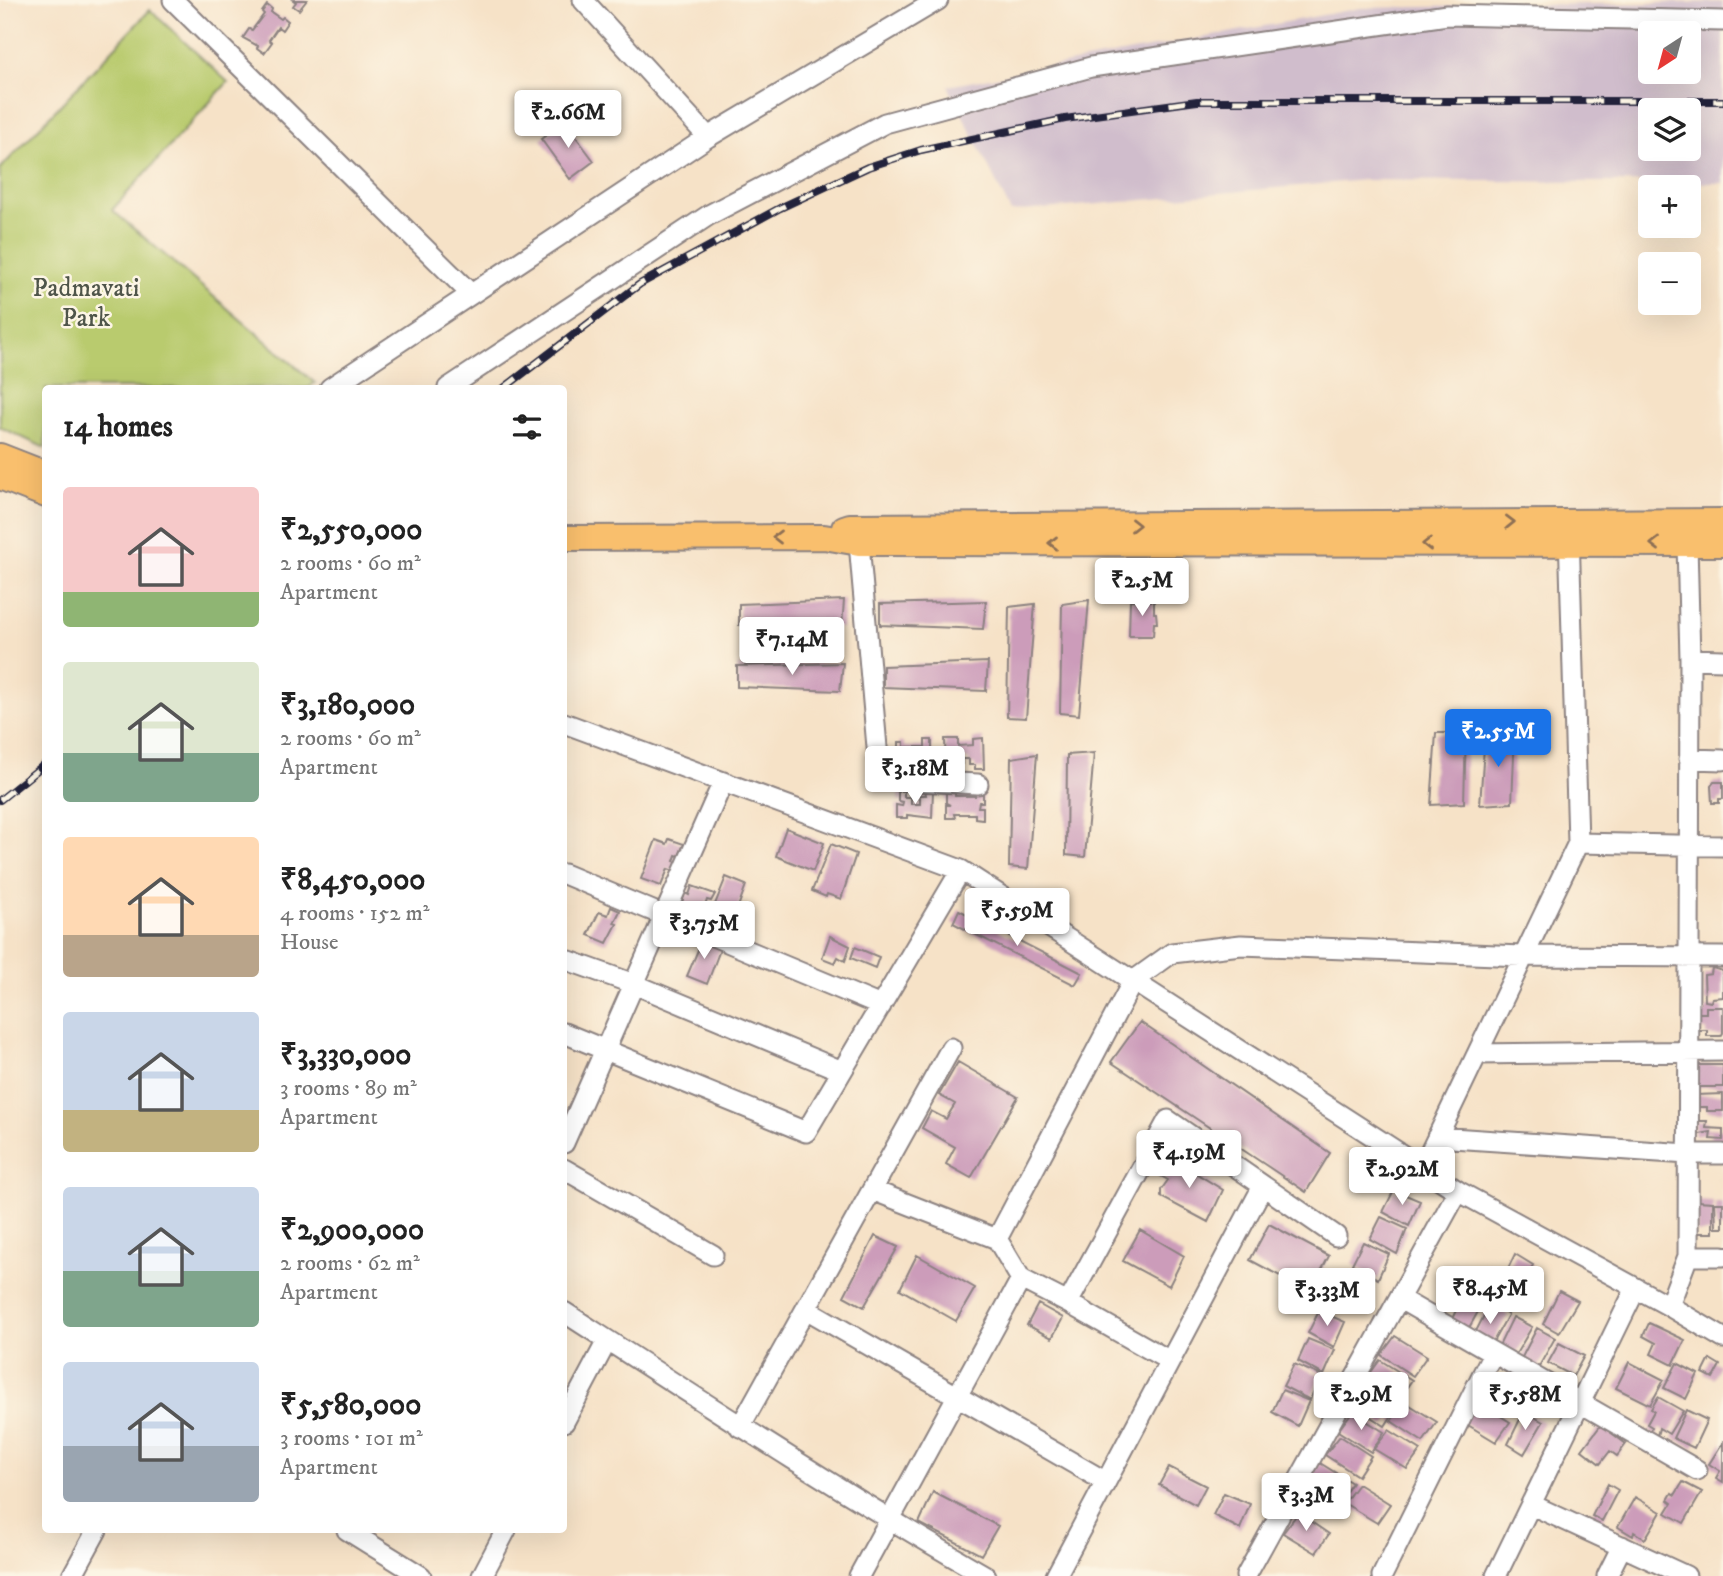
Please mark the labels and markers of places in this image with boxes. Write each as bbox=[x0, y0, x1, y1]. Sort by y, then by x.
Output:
pin: ₹2.66M bbox=[511, 90, 625, 150]
pin: ₹2.5M bbox=[1093, 558, 1191, 618]
pin: ₹7.14M bbox=[735, 618, 849, 677]
pin: ₹2.55M bbox=[1441, 710, 1555, 769]
pin: ₹3.18M bbox=[858, 746, 972, 806]
pin: ₹5.59M bbox=[960, 888, 1074, 948]
pin: ₹3.75M bbox=[647, 902, 761, 961]
pin: ₹4.19M bbox=[1132, 1130, 1246, 1190]
pin: ₹2.92M bbox=[1345, 1148, 1459, 1207]
pin: ₹8.45M bbox=[1433, 1266, 1547, 1326]
pin: ₹3.33M bbox=[1270, 1268, 1384, 1328]
pin: ₹2.9M bbox=[1312, 1372, 1410, 1432]
pin: ₹5.58M bbox=[1468, 1372, 1582, 1432]
pin: ₹3.3M bbox=[1257, 1474, 1355, 1533]

